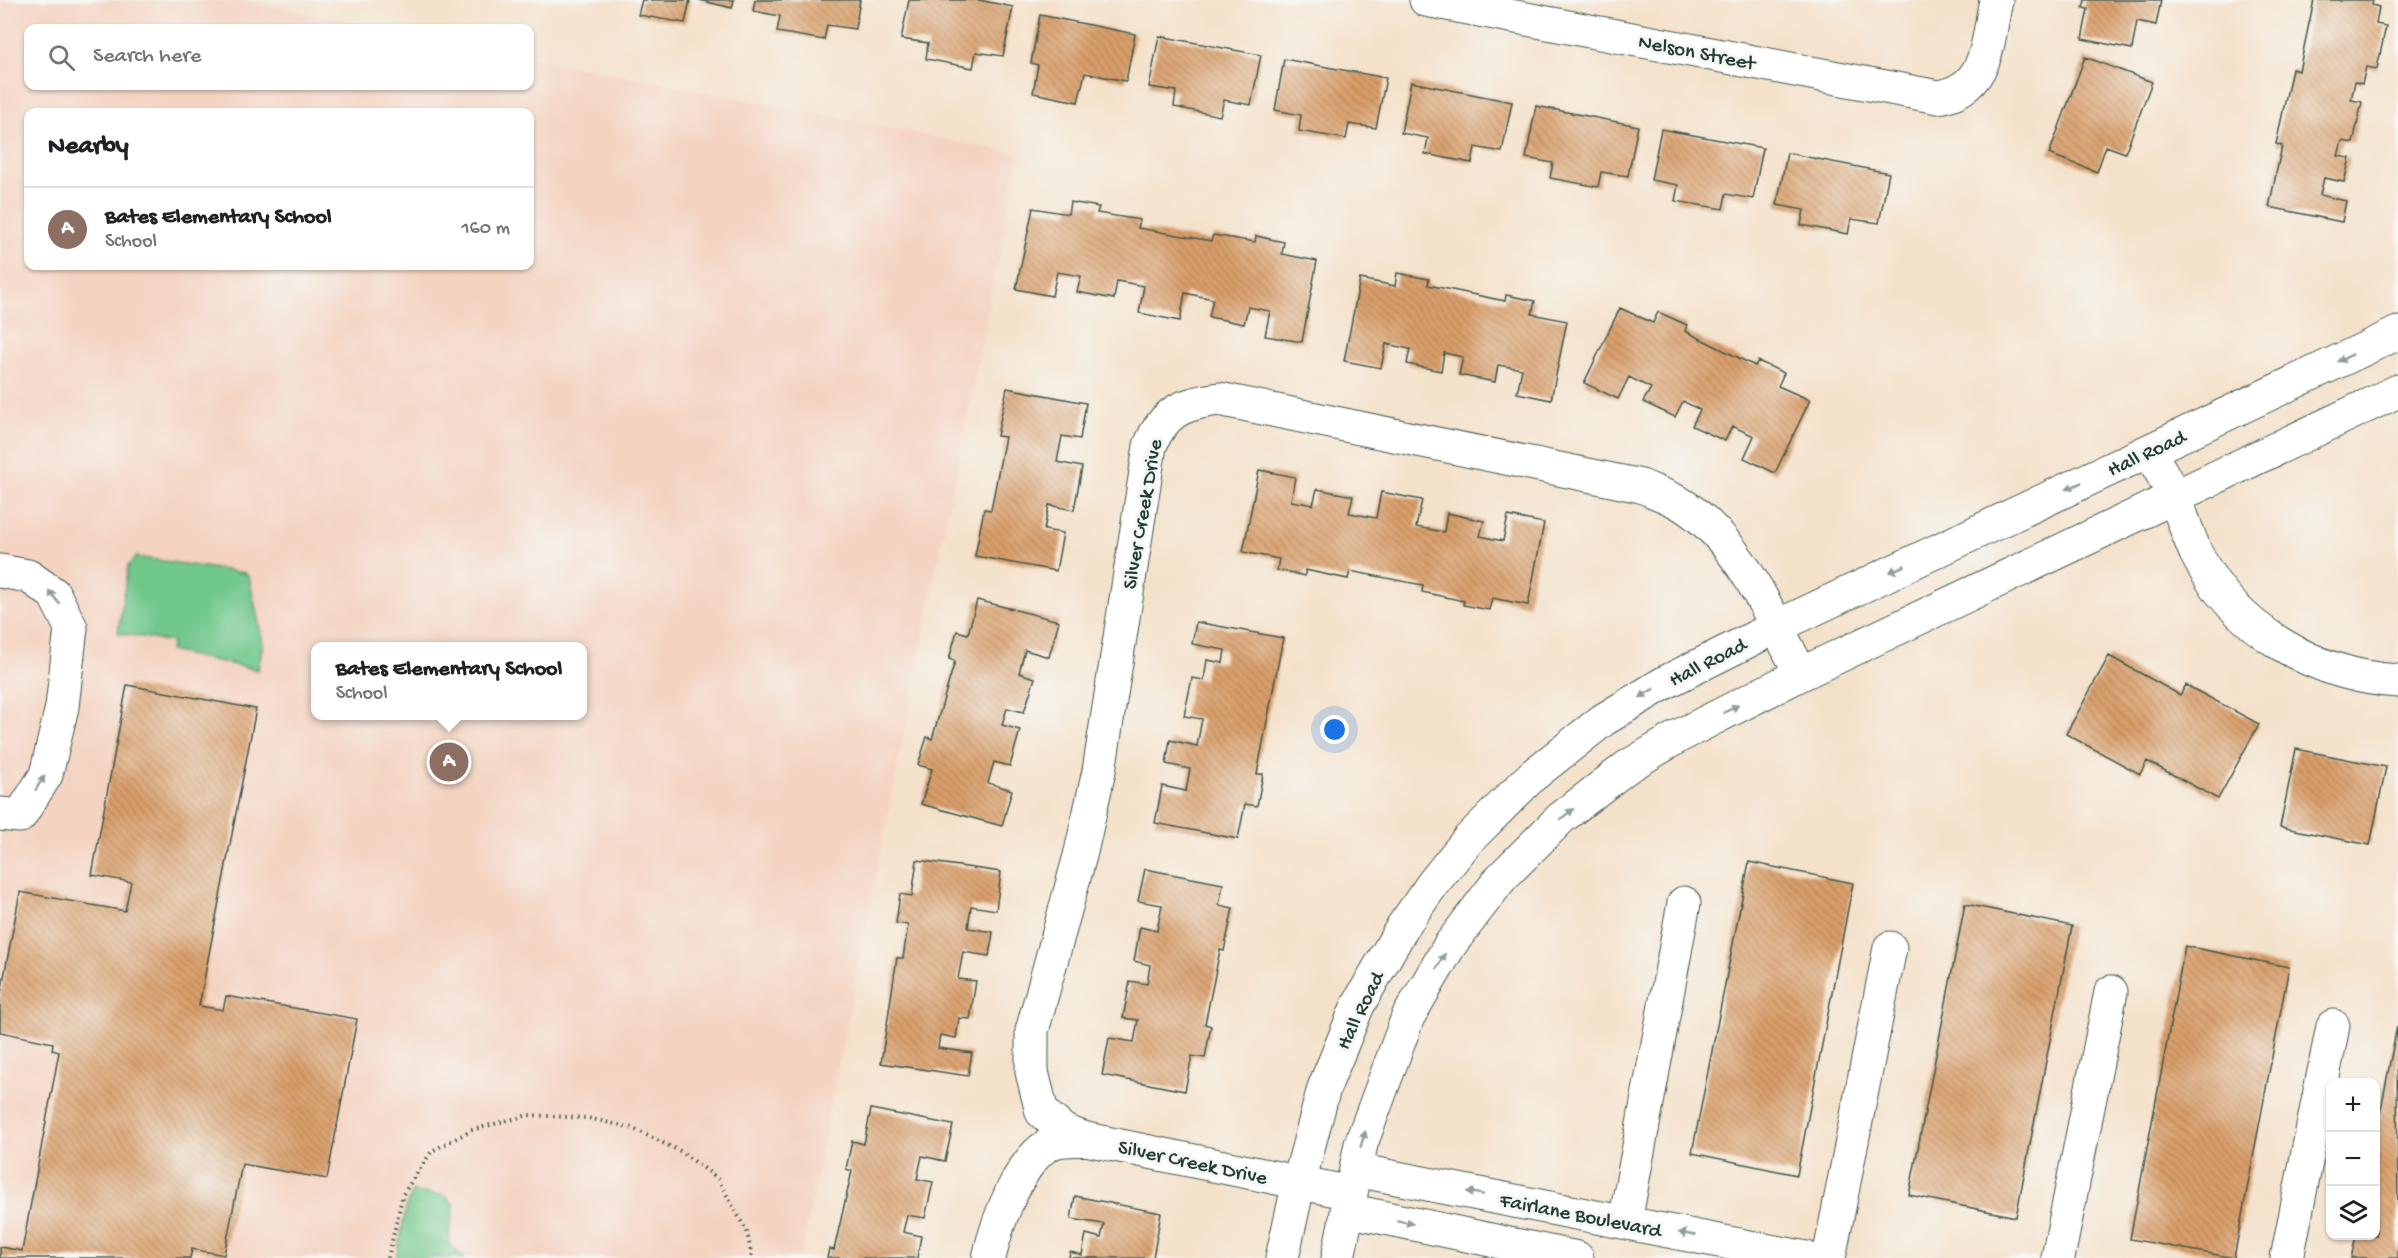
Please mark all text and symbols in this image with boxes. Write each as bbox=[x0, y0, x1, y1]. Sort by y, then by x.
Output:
search box bbox=[24, 24, 534, 90]
street label: Nelson Street bbox=[1636, 31, 1759, 78]
icon: search bbox=[45, 41, 78, 74]
text: Search here bbox=[93, 44, 201, 70]
text: Nearby bbox=[48, 132, 129, 163]
text: Bates Elementary School bbox=[105, 205, 332, 231]
text: A bbox=[62, 218, 73, 241]
text: 160 m bbox=[461, 218, 510, 241]
text: School bbox=[105, 231, 157, 254]
one-way arrow bbox=[2337, 354, 2354, 363]
street label: Hall Road bbox=[2104, 425, 2192, 484]
street label: Silver Creek Drive bbox=[1119, 436, 1170, 592]
one-way arrow bbox=[2065, 482, 2082, 491]
one-way arrow bbox=[1889, 565, 1906, 574]
one-way arrow bbox=[47, 589, 60, 605]
street label: Hall Road bbox=[1666, 633, 1753, 694]
popup bbox=[311, 642, 587, 720]
text: Bates Elementary School bbox=[336, 657, 562, 683]
text: School bbox=[336, 683, 388, 706]
one-way arrow bbox=[1639, 687, 1655, 698]
one-way arrow bbox=[1722, 705, 1740, 715]
your location bbox=[1320, 715, 1349, 744]
pin: A bbox=[430, 740, 468, 784]
one-way arrow bbox=[35, 775, 46, 791]
one-way arrow bbox=[1559, 807, 1575, 820]
one-way arrow bbox=[1435, 953, 1446, 969]
street label: Hall Road bbox=[1333, 967, 1392, 1055]
map controls bbox=[2326, 1078, 2380, 1240]
button: + bbox=[2326, 1078, 2380, 1132]
one-way arrow bbox=[1359, 1130, 1368, 1148]
button: − bbox=[2326, 1132, 2380, 1186]
street label: Silver Creek Drive bbox=[1115, 1136, 1270, 1193]
button: layers bbox=[2326, 1186, 2380, 1240]
one-way arrow bbox=[1465, 1189, 1484, 1198]
street label: Fairlane Boulevard bbox=[1496, 1189, 1665, 1246]
one-way arrow bbox=[1395, 1218, 1414, 1227]
one-way arrow bbox=[1677, 1229, 1696, 1238]

